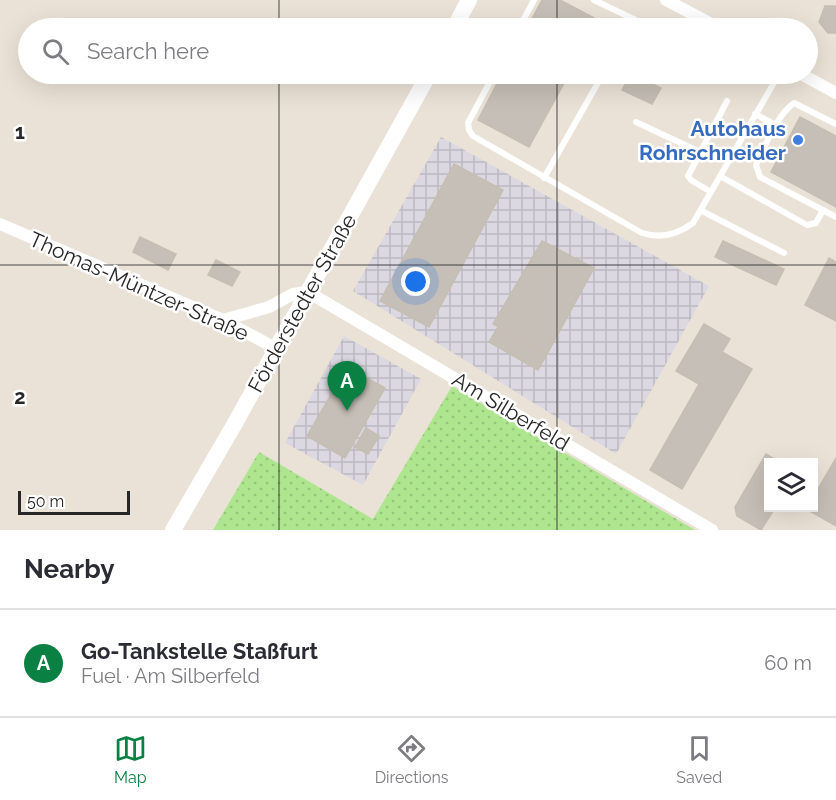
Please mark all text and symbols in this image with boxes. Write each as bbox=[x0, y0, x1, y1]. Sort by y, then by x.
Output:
search box bbox=[18, 18, 818, 84]
icon: search bbox=[39, 35, 72, 68]
text: Search here bbox=[87, 38, 209, 64]
place label: Autohaus Rohrschneider bbox=[639, 116, 786, 165]
text: 1 bbox=[15, 120, 25, 144]
marker: Autohaus Rohrschneider bbox=[791, 133, 805, 147]
street label: Förderstedter Straße bbox=[243, 209, 361, 397]
street label: Thomas-Müntzer-Straße bbox=[25, 226, 253, 346]
your location bbox=[401, 267, 430, 296]
pin: A bbox=[328, 362, 366, 411]
street label: Am Silberfeld bbox=[448, 366, 574, 456]
text: 2 bbox=[14, 385, 26, 409]
map controls bbox=[764, 458, 818, 512]
button: layers bbox=[764, 458, 818, 512]
scale bar bbox=[18, 488, 130, 516]
text: 50 m bbox=[27, 492, 64, 511]
text: Nearby bbox=[24, 554, 114, 584]
text: Go-Tankstelle Staßfurt bbox=[81, 638, 318, 664]
text: A bbox=[37, 651, 50, 675]
text: 60 m bbox=[764, 651, 812, 675]
text: Fuel · Am Silberfeld bbox=[81, 664, 260, 688]
tab: Map bbox=[114, 732, 147, 787]
tab: Directions bbox=[375, 732, 449, 787]
tab: Saved bbox=[676, 732, 722, 787]

